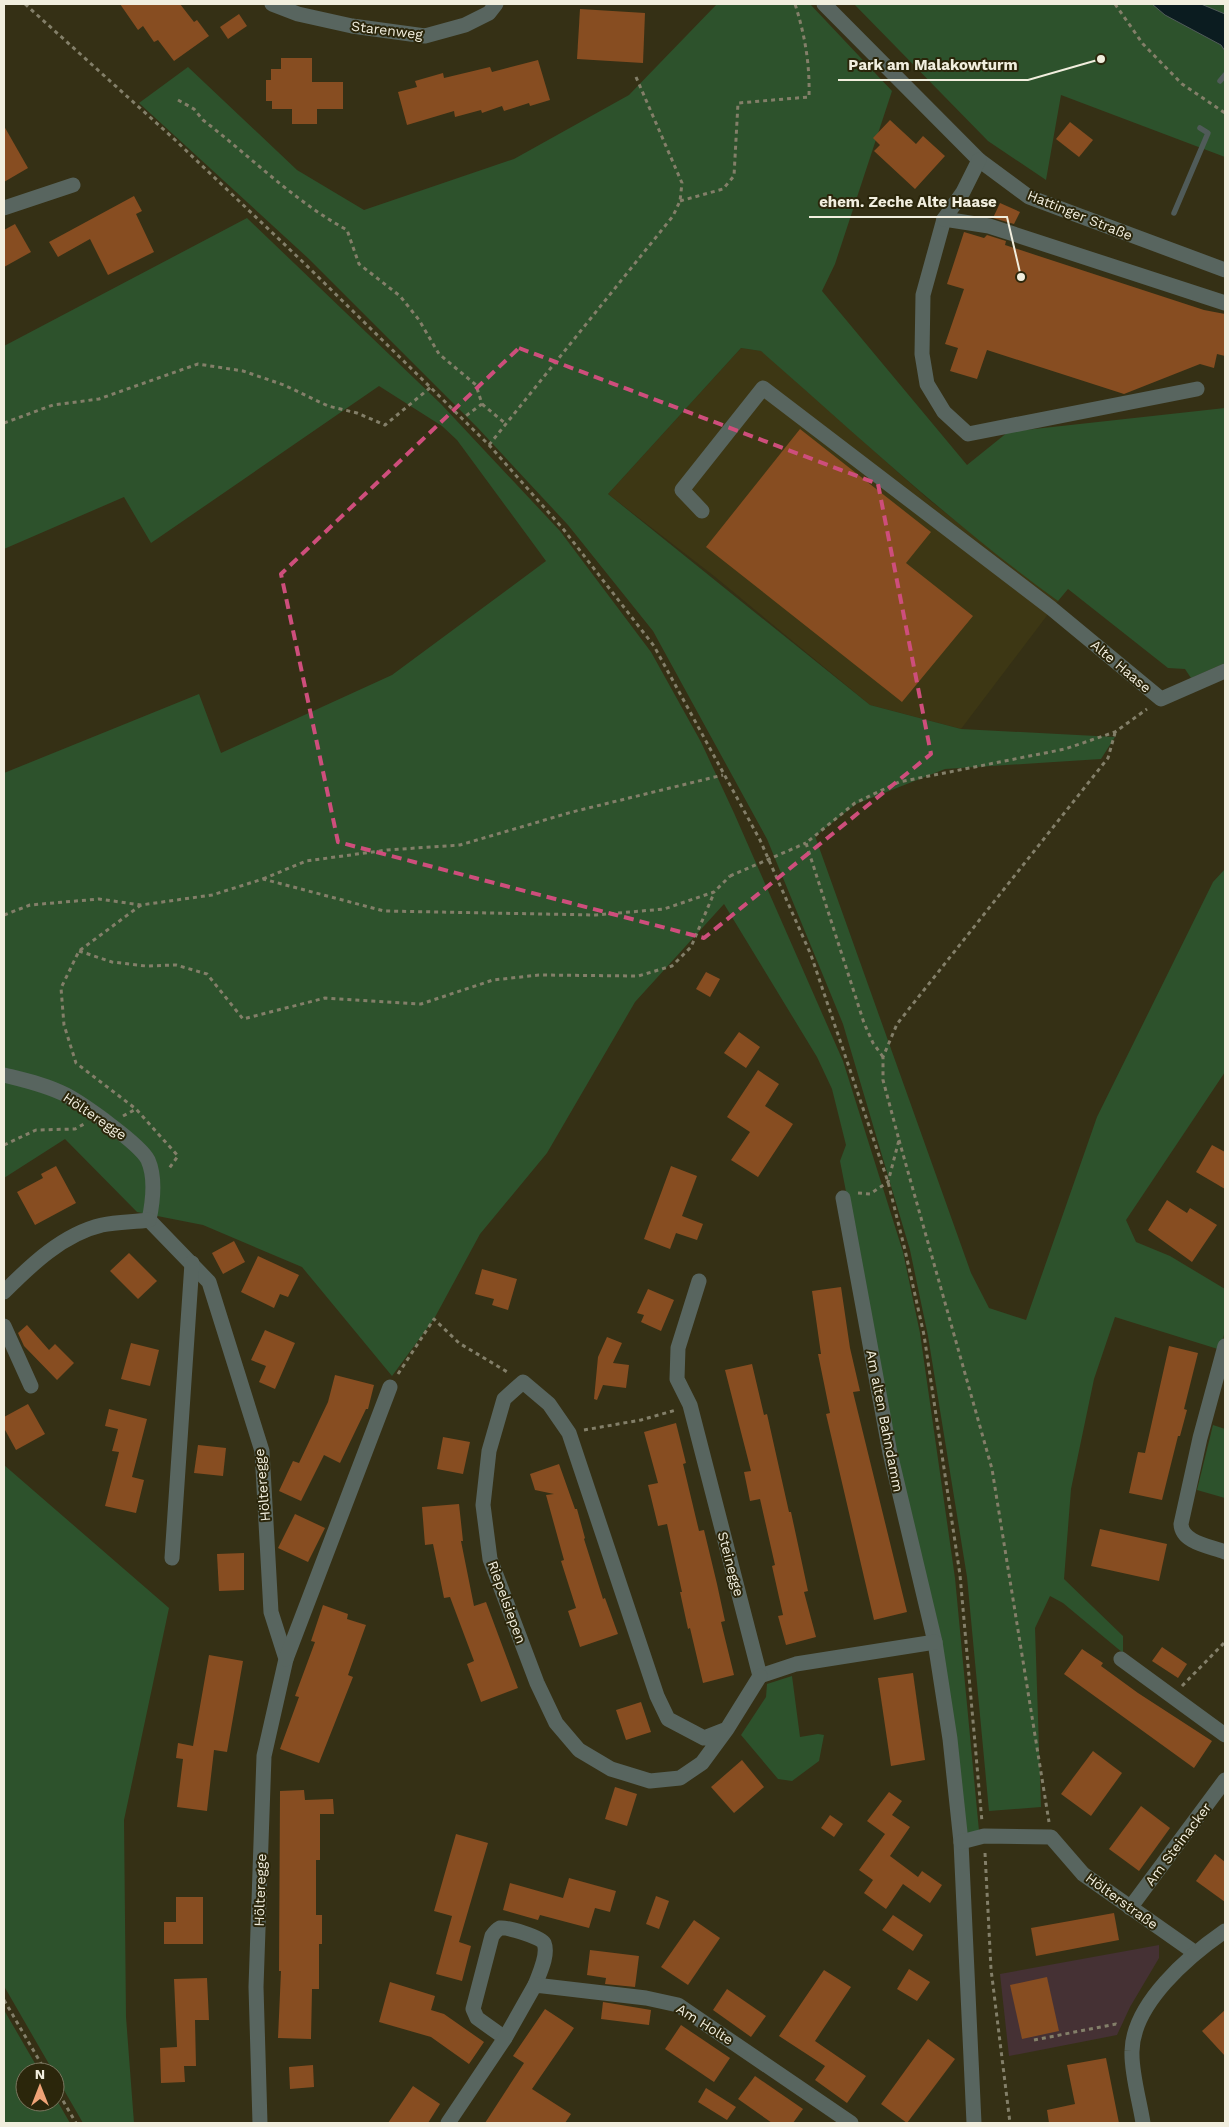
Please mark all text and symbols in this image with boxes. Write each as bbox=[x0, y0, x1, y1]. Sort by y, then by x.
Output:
street label: Starenweg bbox=[350, 18, 424, 42]
callout: Park am Malakowturm bbox=[838, 50, 1028, 80]
text: Park am Malakowturm bbox=[848, 56, 1018, 74]
callout: ehem. Zeche Alte Haase bbox=[809, 187, 1007, 217]
street label: Hattinger Straße bbox=[1025, 187, 1135, 243]
text: ehem. Zeche Alte Haase bbox=[819, 193, 997, 211]
street label: Alte Haase bbox=[1088, 636, 1154, 696]
street label: Hölteregge bbox=[60, 1089, 130, 1143]
street label: Am alten Bahndamm bbox=[863, 1349, 907, 1493]
street label: Hölteregge bbox=[251, 1448, 273, 1522]
street label: Steinegge bbox=[715, 1530, 747, 1598]
street label: Riepelsiepen bbox=[485, 1558, 529, 1646]
street label: Am Steinacker bbox=[1142, 1799, 1215, 1889]
street label: Hölteregge bbox=[251, 1853, 269, 1927]
street label: Hölterstraße bbox=[1083, 1869, 1161, 1933]
street label: Am Holte bbox=[674, 2000, 736, 2048]
north arrow bbox=[15, 2062, 65, 2112]
text: N bbox=[35, 2066, 45, 2082]

